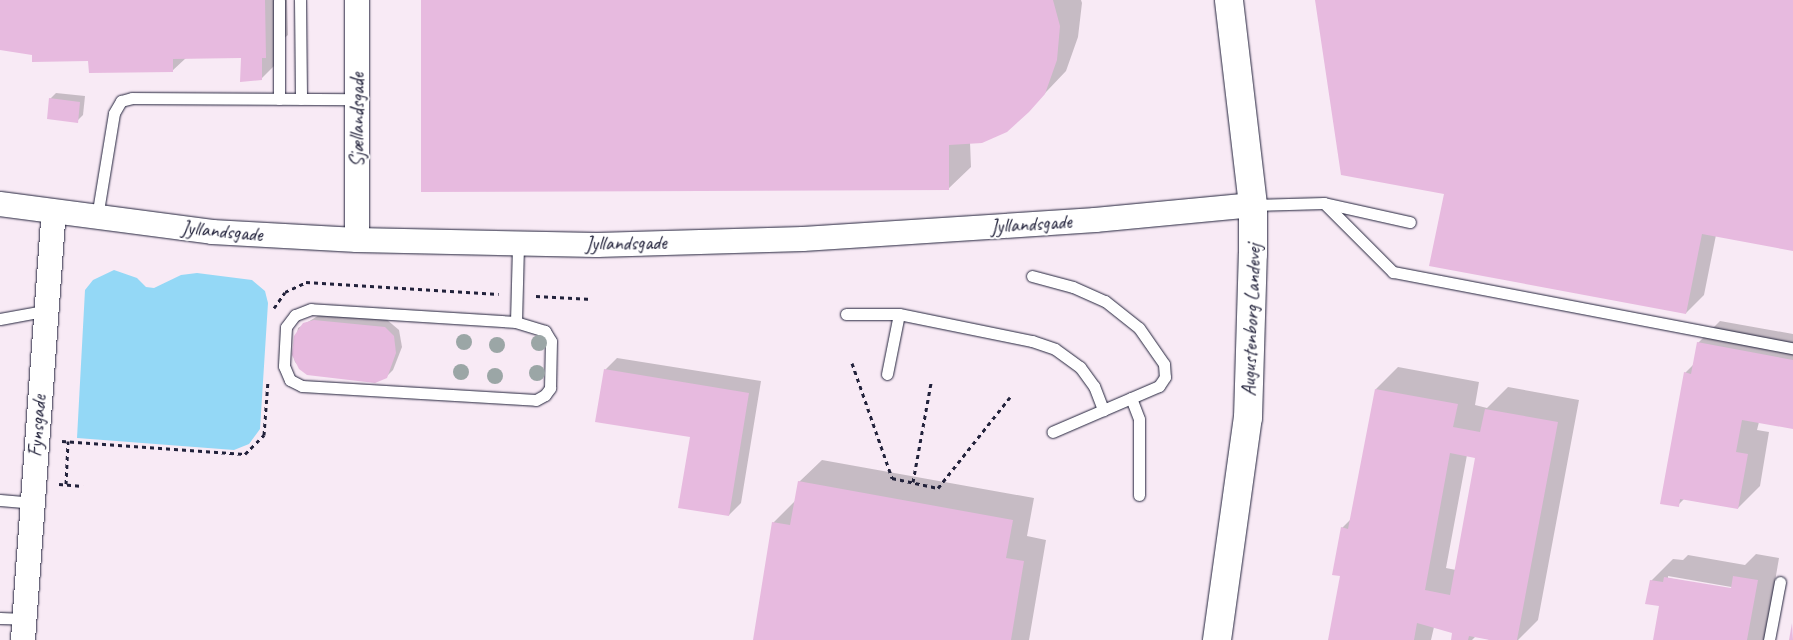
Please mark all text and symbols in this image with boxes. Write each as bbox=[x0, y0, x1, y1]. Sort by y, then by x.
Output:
street label: Sjællandsgade bbox=[345, 73, 369, 167]
street label: Jyllandsgade bbox=[989, 209, 1073, 239]
street label: Jyllandsgade bbox=[180, 215, 264, 247]
street label: Jyllandsgade bbox=[585, 230, 667, 256]
street label: Augustenborg Landevej bbox=[1236, 243, 1266, 397]
street label: Fynsgade bbox=[23, 394, 51, 458]

